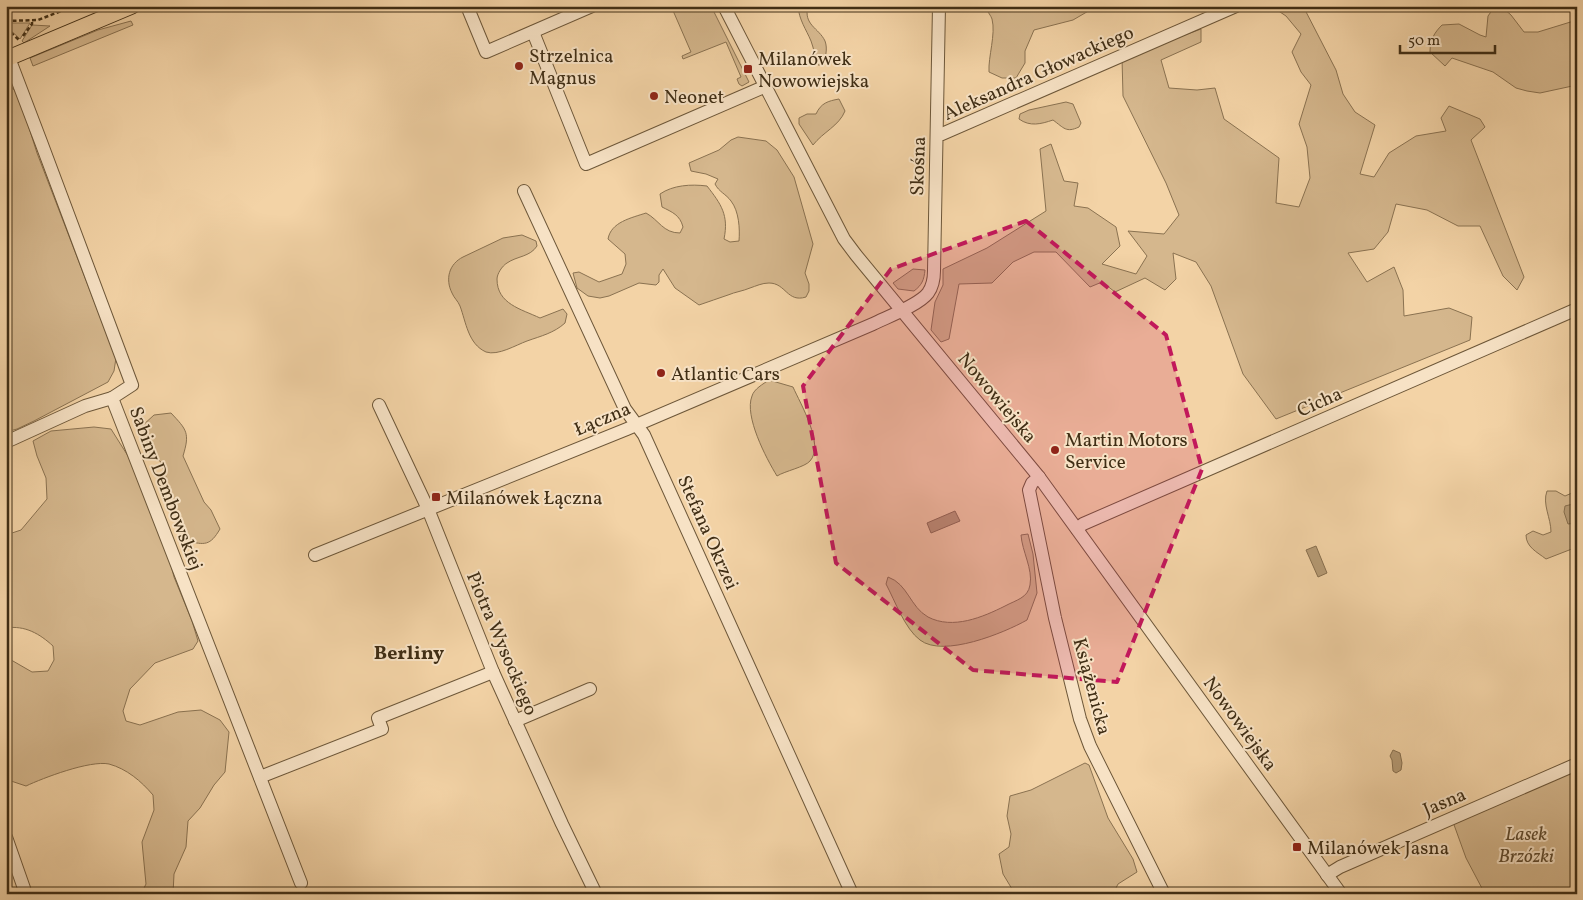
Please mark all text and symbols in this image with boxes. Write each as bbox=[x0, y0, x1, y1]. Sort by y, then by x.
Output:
street label: Aleksandra Głowackiego bbox=[939, 20, 1138, 128]
scale bar bbox=[1400, 22, 1496, 54]
text: 50 m bbox=[1408, 31, 1440, 52]
place label: Strzelnica Magnus bbox=[529, 44, 613, 92]
place label: Milanówek Nowowiejska bbox=[758, 47, 869, 95]
marker: Strzelnica Magnus bbox=[513, 60, 525, 72]
marker: Milanówek Nowowiejska bbox=[742, 63, 754, 75]
place label: Neonet bbox=[664, 85, 725, 111]
marker: Neonet bbox=[648, 90, 660, 102]
street label: Skośna bbox=[905, 136, 933, 196]
street label: Nowowiejska bbox=[951, 347, 1042, 449]
place label: Atlantic Cars bbox=[671, 362, 780, 388]
marker: Atlantic Cars bbox=[655, 367, 667, 379]
street label: Cicha bbox=[1293, 381, 1347, 424]
street label: Łączna bbox=[571, 396, 635, 443]
street label: Sabiny Dembowskiej bbox=[122, 403, 208, 574]
place label: Martin Motors Service bbox=[1065, 428, 1188, 476]
marker: Martin Motors Service bbox=[1049, 444, 1061, 456]
street label: Stefana Okrzei bbox=[670, 471, 744, 595]
place label: Milanówek Łączna bbox=[446, 486, 602, 512]
marker: Milanówek Łączna bbox=[430, 491, 442, 503]
street label: Piotra Wysockiego bbox=[459, 568, 543, 720]
street label: Książenicka bbox=[1066, 635, 1117, 738]
district label: Berliny bbox=[374, 640, 444, 668]
street label: Nowowiejska bbox=[1196, 672, 1283, 777]
street label: Jasna bbox=[1419, 782, 1470, 824]
park label: Lasek Brzózki bbox=[1498, 822, 1554, 870]
place label: Milanówek Jasna bbox=[1307, 836, 1449, 862]
marker: Milanówek Jasna bbox=[1291, 841, 1303, 853]

